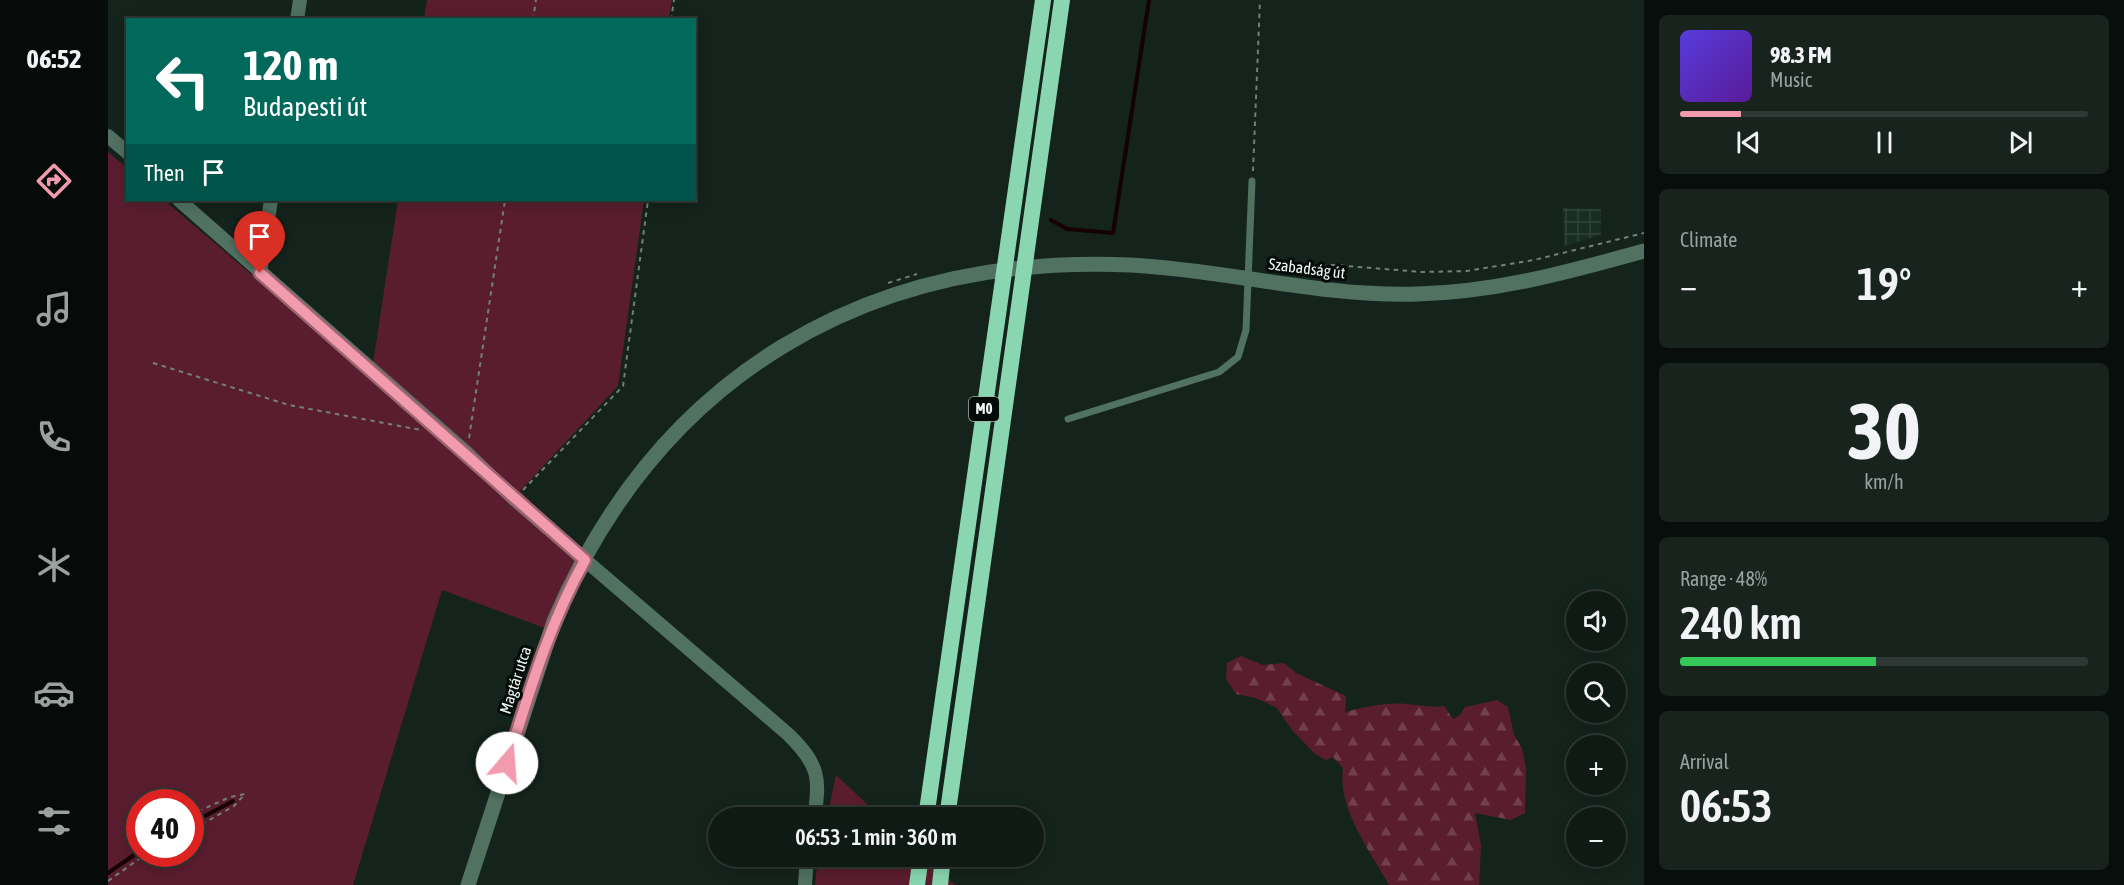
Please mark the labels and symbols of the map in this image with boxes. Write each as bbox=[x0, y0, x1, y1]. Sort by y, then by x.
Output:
pin bbox=[234, 211, 285, 273]
street label: Szabadság út bbox=[1268, 254, 1347, 283]
road number: M0 bbox=[969, 397, 999, 421]
street label: Magtár utca bbox=[496, 644, 535, 716]
position arrow bbox=[475, 731, 539, 795]
speed limit sign: 40 bbox=[126, 789, 204, 867]

